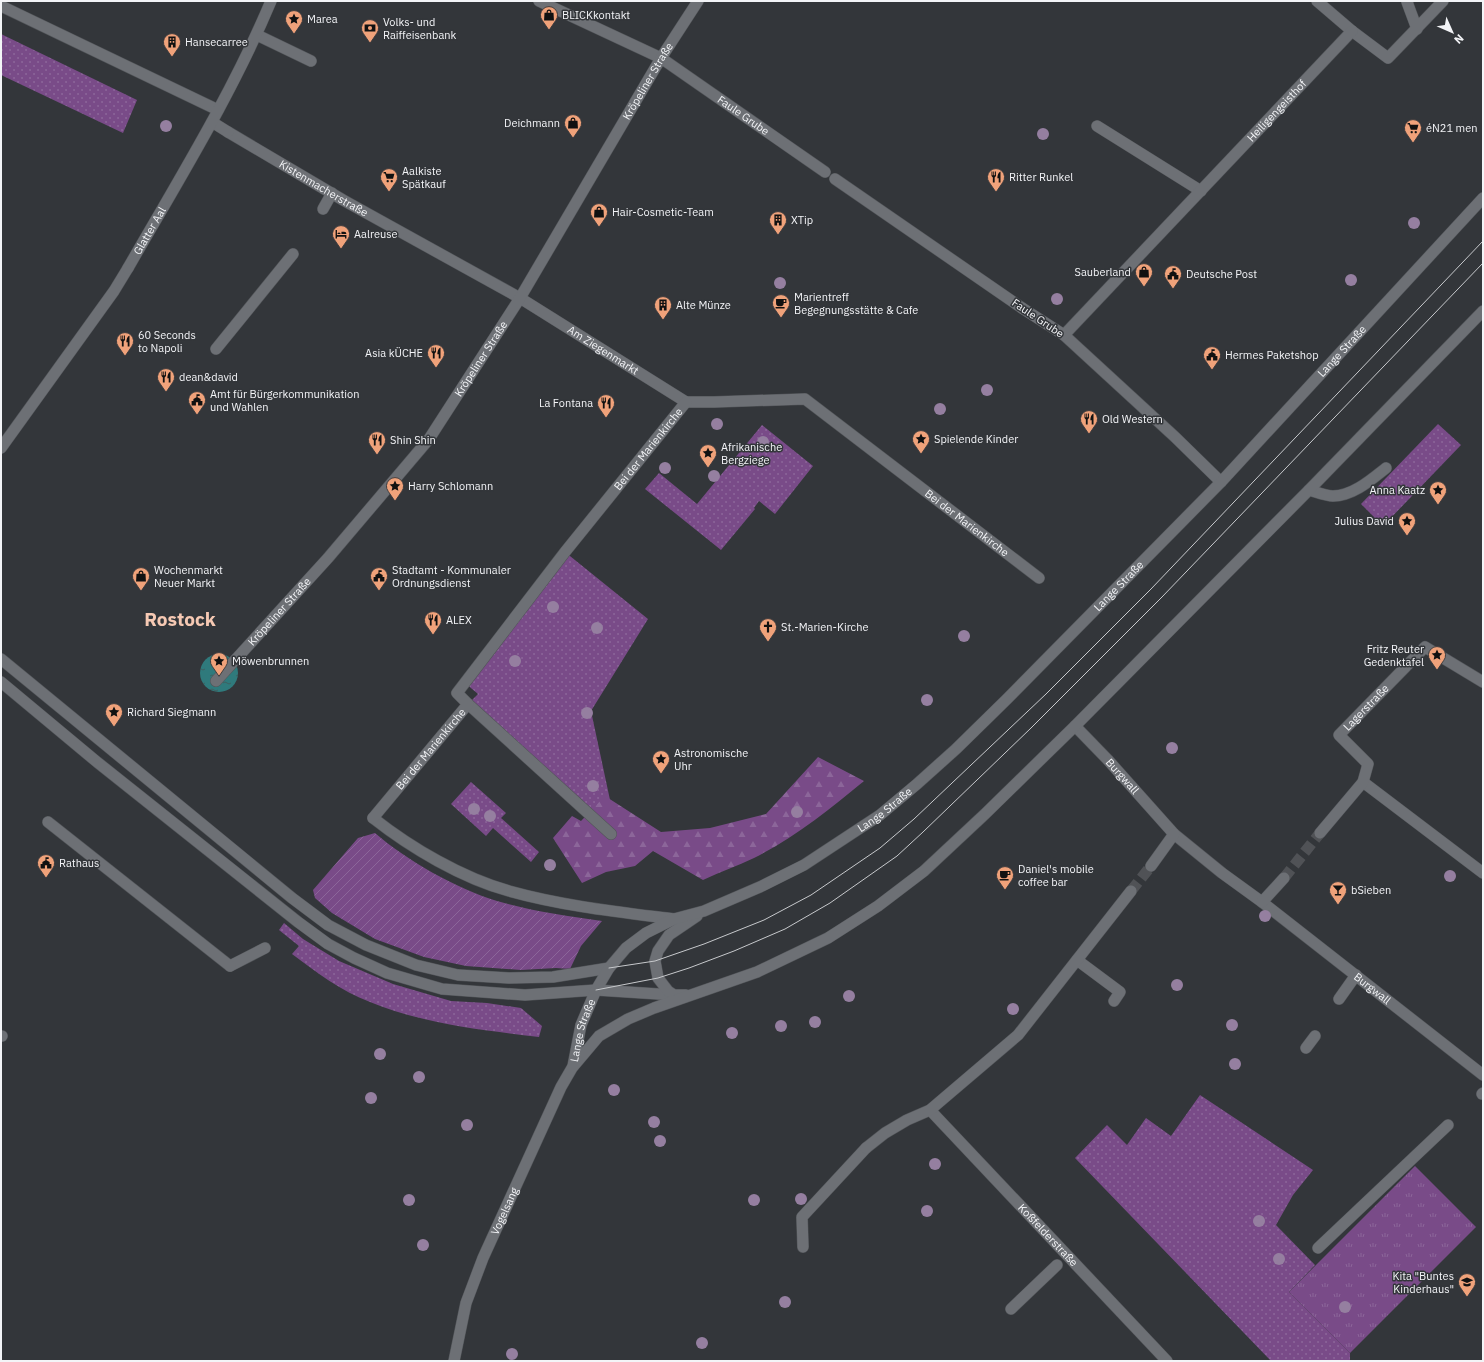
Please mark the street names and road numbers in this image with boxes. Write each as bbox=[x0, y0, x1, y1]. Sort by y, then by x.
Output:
street label: Kröpeliner Straße bbox=[619, 40, 676, 122]
street label: Heiligengeisthof bbox=[1244, 77, 1309, 145]
street label: Faule Grube bbox=[715, 92, 772, 138]
street label: Kistenmacherstraße bbox=[277, 157, 371, 220]
street label: Glatter Aal bbox=[130, 204, 169, 257]
street label: Faule Grube bbox=[1009, 295, 1067, 341]
street label: Kröpeliner Straße bbox=[451, 318, 510, 399]
street label: Am Ziegenmarkt bbox=[565, 322, 642, 378]
street label: Lange Straße bbox=[1314, 322, 1369, 380]
street label: Bei der Marienkirche bbox=[611, 405, 686, 493]
street label: Bei der Marienkirche bbox=[922, 486, 1012, 559]
street label: Lange Straße bbox=[1091, 558, 1146, 614]
street label: Kröpeliner Straße bbox=[245, 574, 314, 649]
street label: Lagerstraße bbox=[1340, 681, 1392, 734]
street label: Bei der Marienkirche bbox=[393, 705, 469, 793]
street label: Burgwall bbox=[1103, 755, 1142, 797]
street label: Lange Straße bbox=[855, 784, 915, 835]
street label: Burgwall bbox=[1351, 970, 1394, 1007]
street label: Lange Straße bbox=[567, 997, 598, 1063]
street label: Vogelsang bbox=[488, 1185, 521, 1237]
street label: Koßfelderstraße bbox=[1015, 1201, 1081, 1269]

